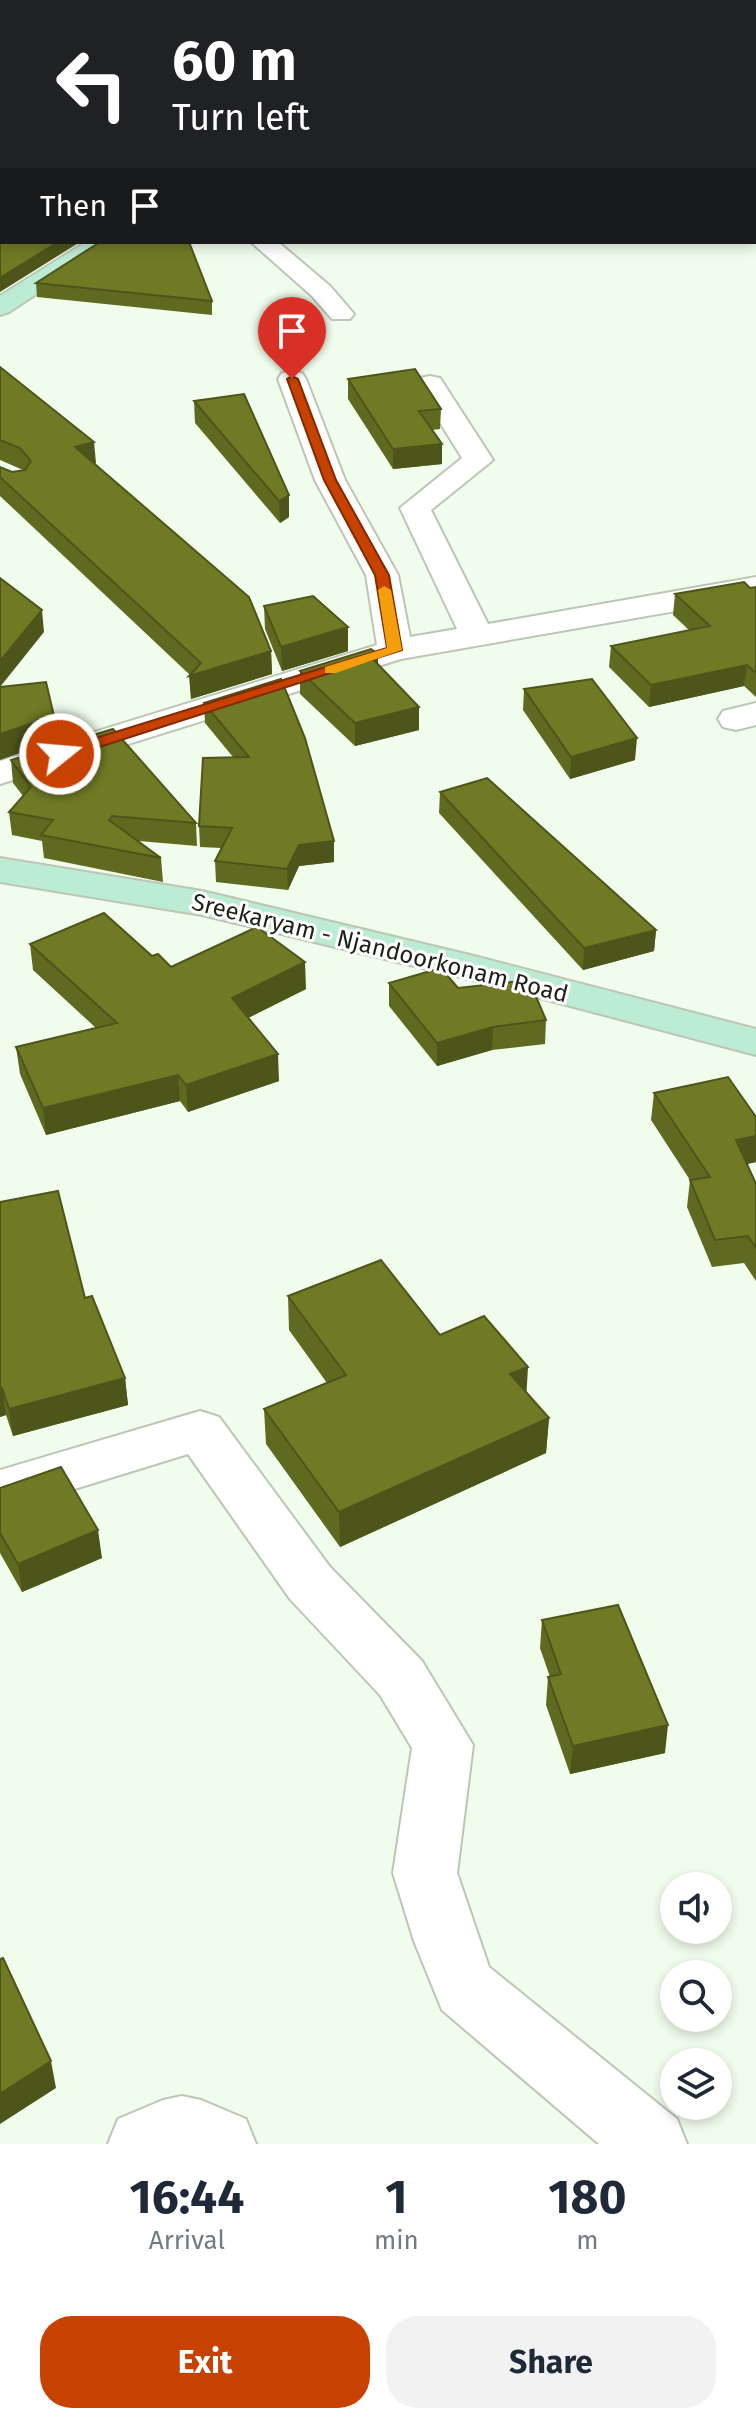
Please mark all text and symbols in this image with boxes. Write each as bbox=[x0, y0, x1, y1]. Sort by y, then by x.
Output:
text: 60 m bbox=[172, 28, 297, 95]
icon: left bbox=[40, 32, 144, 136]
text: Turn left bbox=[172, 96, 310, 140]
icon: arrive bbox=[123, 184, 167, 228]
text: Then bbox=[40, 188, 107, 224]
pin bbox=[258, 297, 326, 379]
icon: arrive bbox=[270, 309, 314, 353]
position arrow bbox=[18, 712, 102, 796]
street label: Sreekaryam - Njandoorkonam Road bbox=[189, 888, 571, 1008]
map controls bbox=[660, 1872, 732, 2120]
button: sound bbox=[660, 1872, 732, 1944]
button: search bbox=[660, 1960, 732, 2032]
button: layers bbox=[660, 2048, 732, 2120]
text: 16:44 bbox=[130, 2168, 244, 2226]
text: 1 bbox=[385, 2168, 407, 2226]
text: 180 bbox=[548, 2168, 626, 2226]
text: Arrival bbox=[149, 2225, 225, 2256]
text: min bbox=[374, 2225, 419, 2256]
text: m bbox=[576, 2225, 599, 2256]
button: Exit bbox=[40, 2316, 370, 2408]
button: Share bbox=[386, 2316, 716, 2408]

